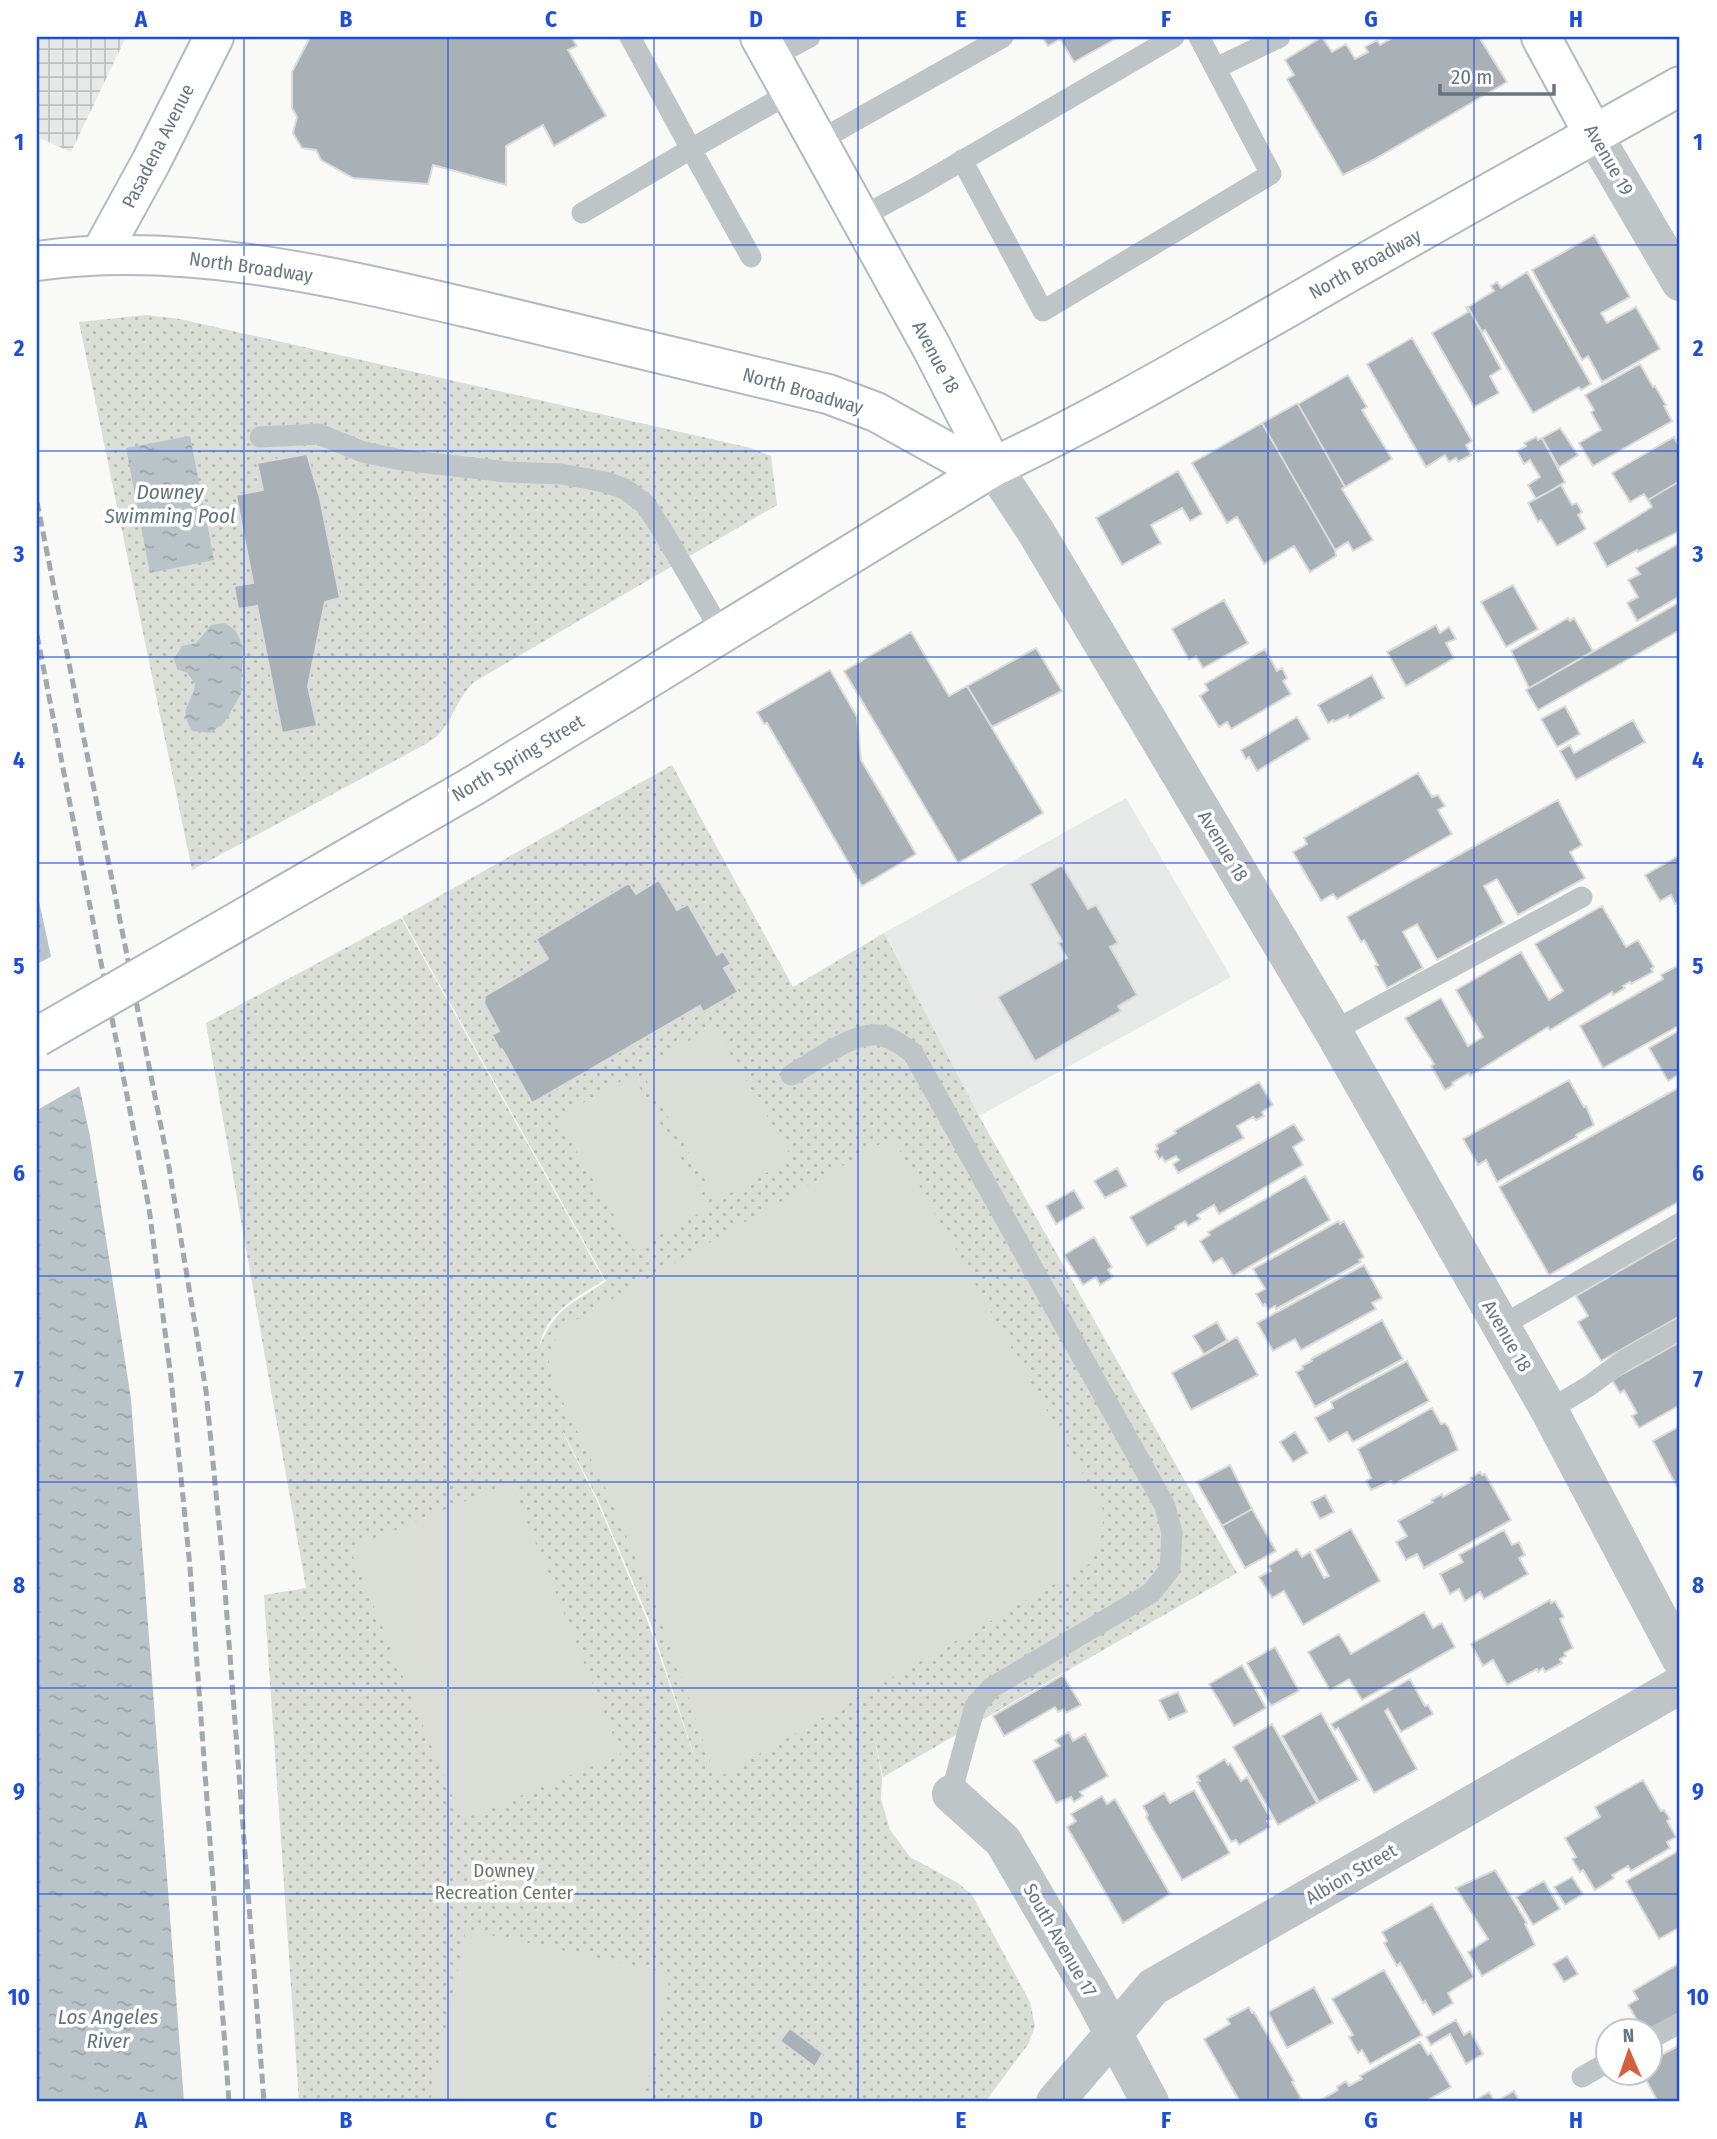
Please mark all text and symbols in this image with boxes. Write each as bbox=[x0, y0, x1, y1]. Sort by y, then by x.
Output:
text: A bbox=[134, 5, 148, 33]
text: B bbox=[340, 5, 353, 33]
text: C bbox=[545, 5, 557, 33]
text: D bbox=[749, 5, 763, 33]
text: E bbox=[956, 5, 967, 33]
text: F bbox=[1161, 5, 1171, 33]
text: G bbox=[1364, 5, 1378, 33]
text: H bbox=[1569, 5, 1583, 33]
scale bar bbox=[1440, 52, 1554, 96]
text: 20 m bbox=[1451, 64, 1492, 90]
street label: Pasadena Avenue bbox=[117, 80, 199, 212]
street label: Avenue 19 bbox=[1579, 120, 1639, 200]
text: 1 bbox=[14, 128, 24, 156]
text: 1 bbox=[1693, 128, 1703, 156]
street label: North Broadway bbox=[1305, 224, 1425, 304]
street label: North Broadway bbox=[188, 247, 315, 287]
street label: Avenue 18 bbox=[907, 317, 965, 397]
text: 2 bbox=[13, 334, 25, 362]
text: 2 bbox=[1692, 334, 1704, 362]
street label: North Broadway bbox=[740, 363, 866, 419]
water label: Downey Swimming Pool bbox=[104, 479, 236, 529]
text: 3 bbox=[13, 540, 25, 568]
text: 3 bbox=[1692, 540, 1704, 568]
street label: North Spring Street bbox=[448, 709, 589, 806]
text: 4 bbox=[13, 746, 25, 774]
text: 4 bbox=[1692, 746, 1704, 774]
street label: Avenue 18 bbox=[1193, 806, 1253, 886]
text: 5 bbox=[13, 952, 25, 980]
text: 5 bbox=[1692, 952, 1704, 980]
text: 6 bbox=[13, 1159, 25, 1187]
text: 6 bbox=[1692, 1159, 1704, 1187]
street label: Avenue 18 bbox=[1477, 1296, 1537, 1376]
text: 7 bbox=[14, 1365, 24, 1393]
text: 7 bbox=[1693, 1365, 1703, 1393]
text: 8 bbox=[13, 1571, 25, 1599]
text: 8 bbox=[1692, 1571, 1704, 1599]
text: 9 bbox=[13, 1777, 25, 1805]
text: 9 bbox=[1692, 1777, 1704, 1805]
street label: Albion Street bbox=[1301, 1838, 1401, 1909]
park label: Downey Recreation Center bbox=[435, 1859, 574, 1904]
street label: South Avenue 17 bbox=[1018, 1879, 1102, 2001]
text: 10 bbox=[8, 1983, 30, 2011]
text: 10 bbox=[1687, 1983, 1709, 2011]
water label: Los Angeles River bbox=[58, 2004, 158, 2054]
north arrow bbox=[1594, 2016, 1664, 2086]
text: N bbox=[1622, 2024, 1635, 2047]
text: A bbox=[134, 2106, 148, 2134]
text: B bbox=[340, 2106, 353, 2134]
text: C bbox=[545, 2106, 557, 2134]
text: D bbox=[749, 2106, 763, 2134]
text: E bbox=[956, 2106, 967, 2134]
text: F bbox=[1161, 2106, 1171, 2134]
text: G bbox=[1364, 2106, 1378, 2134]
text: H bbox=[1569, 2106, 1583, 2134]

